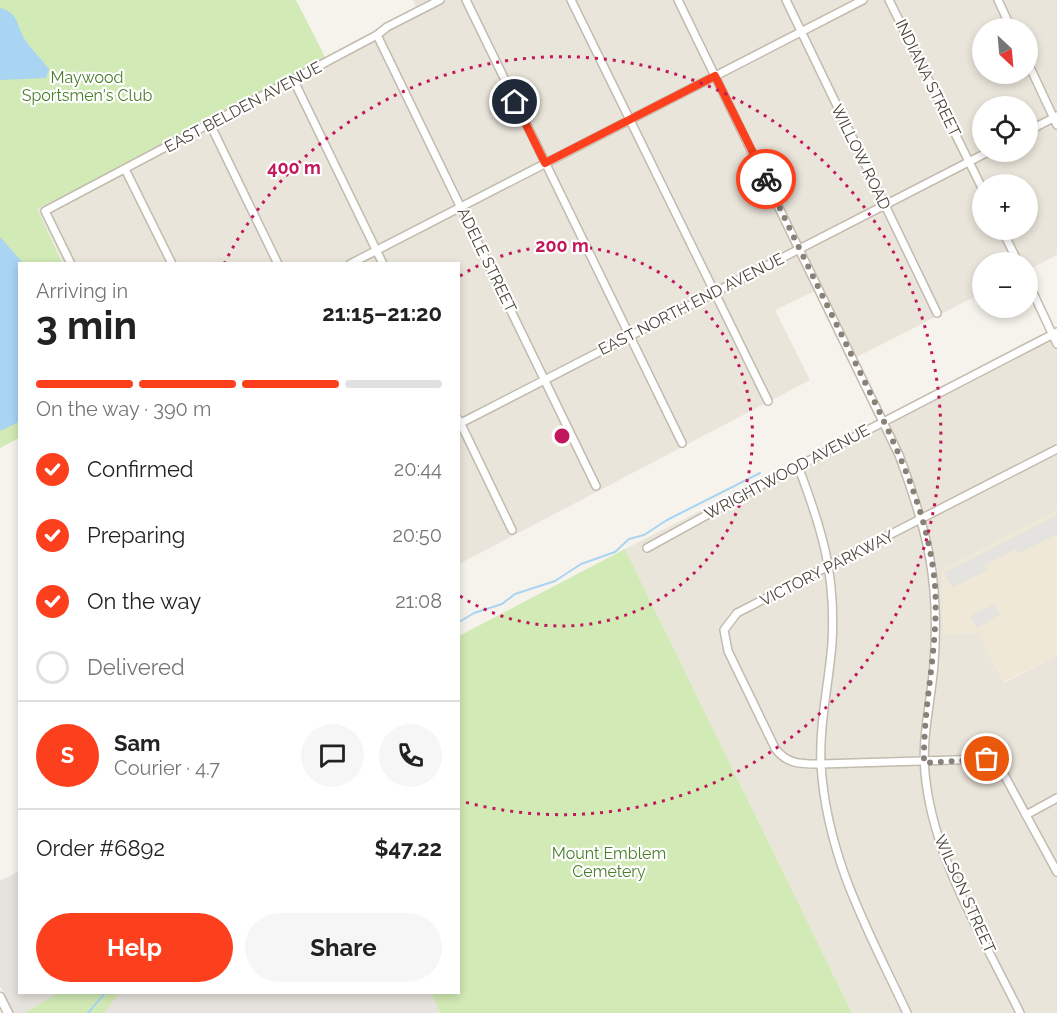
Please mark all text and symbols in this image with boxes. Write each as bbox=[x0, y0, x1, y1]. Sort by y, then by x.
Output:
street label: INDIANA STREET bbox=[891, 16, 965, 140]
north arrow bbox=[972, 18, 1038, 84]
map controls bbox=[972, 18, 1038, 318]
street label: EAST BELDEN AVENUE bbox=[161, 57, 325, 156]
park label: Maywood Sportsmen's Club bbox=[22, 68, 152, 105]
pin bbox=[489, 76, 540, 127]
icon: home bbox=[498, 85, 531, 118]
button: locate bbox=[972, 96, 1038, 162]
street label: WILLOW ROAD bbox=[827, 101, 895, 213]
courier bbox=[736, 149, 796, 209]
text: 400 m bbox=[267, 157, 321, 178]
icon: bike bbox=[750, 163, 783, 196]
button: + bbox=[972, 174, 1038, 240]
street label: ADELE STREET bbox=[453, 204, 521, 316]
text: 200 m bbox=[535, 235, 589, 256]
street label: EAST NORTH END AVENUE bbox=[595, 249, 787, 359]
button: − bbox=[972, 252, 1038, 318]
text: Arriving in bbox=[36, 279, 128, 303]
text: 21:15–21:20 bbox=[322, 300, 442, 326]
text: 3 min bbox=[36, 302, 137, 348]
text: On the way · 390 m bbox=[36, 397, 211, 421]
street label: WRIGHTWOOD AVENUE bbox=[701, 420, 873, 524]
centre of rings bbox=[552, 426, 572, 446]
icon: check bbox=[36, 453, 69, 486]
text: Confirmed bbox=[87, 456, 194, 482]
text: 20:44 bbox=[394, 457, 442, 481]
icon: check bbox=[36, 519, 69, 552]
text: Preparing bbox=[87, 522, 185, 548]
text: 20:50 bbox=[392, 523, 442, 547]
street label: VICTORY PARKWAY bbox=[757, 526, 898, 610]
icon: check bbox=[36, 585, 69, 618]
text: On the way bbox=[87, 588, 201, 614]
text: 21:08 bbox=[395, 589, 442, 613]
text: Delivered bbox=[87, 654, 185, 680]
button: chat bbox=[301, 724, 364, 787]
button: phone bbox=[379, 724, 442, 787]
text: Sam bbox=[114, 730, 161, 756]
pin bbox=[961, 733, 1012, 784]
text: S bbox=[61, 742, 74, 768]
icon: bag bbox=[970, 742, 1003, 775]
text: Courier · 4.7 bbox=[114, 756, 220, 780]
street label: WILSON STREET bbox=[930, 832, 1000, 956]
text: Order #6892 bbox=[36, 835, 165, 861]
text: $47.22 bbox=[375, 835, 442, 861]
park label: Mount Emblem Cemetery bbox=[552, 844, 666, 881]
button: Help bbox=[36, 913, 233, 982]
button: Share bbox=[245, 913, 442, 982]

